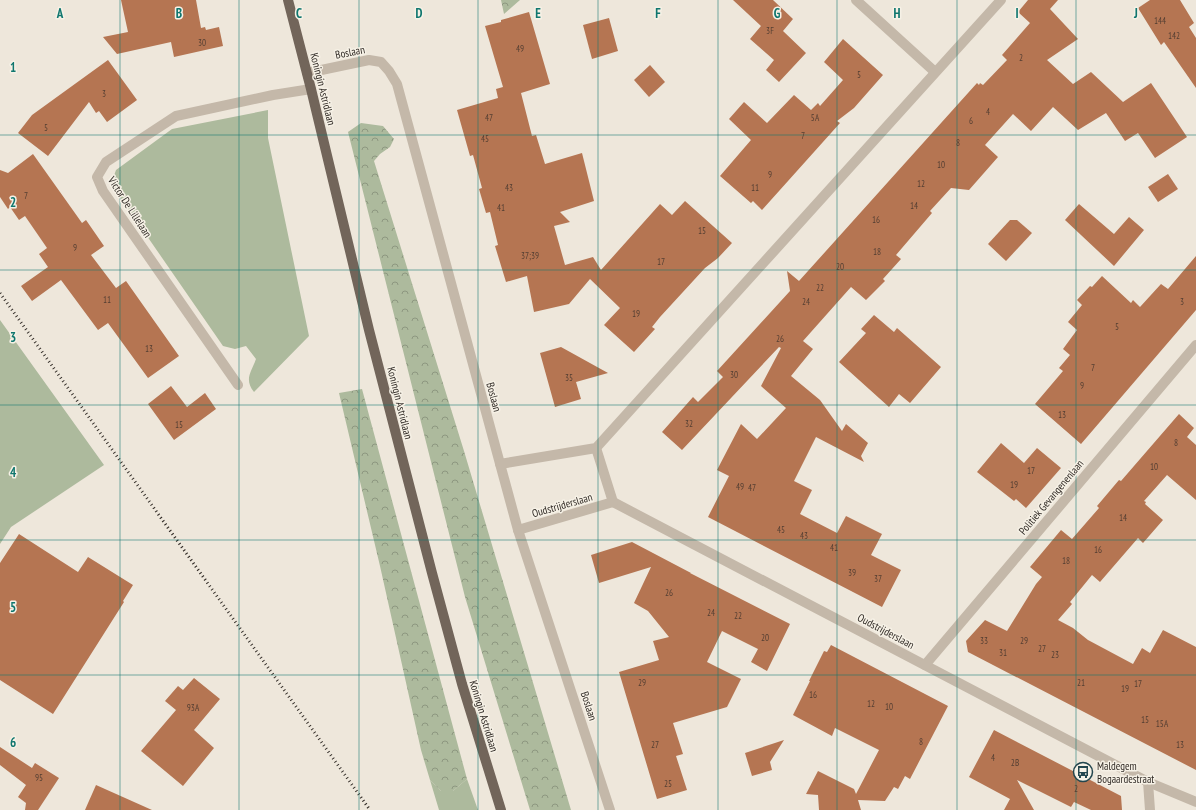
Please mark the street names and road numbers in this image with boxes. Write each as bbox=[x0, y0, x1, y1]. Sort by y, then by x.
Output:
street label: Boslaan bbox=[334, 42, 366, 62]
street label: Koningin Astridlaan bbox=[307, 51, 339, 127]
street label: Victor De Lillelaan bbox=[105, 173, 155, 240]
street label: Koningin Astridlaan bbox=[384, 365, 416, 441]
street label: Boslaan bbox=[483, 381, 505, 413]
street label: Politiek Gevangenenlaan bbox=[1016, 457, 1087, 537]
street label: Oudstrijderslaan bbox=[530, 490, 594, 520]
street label: Oudstrijderslaan bbox=[855, 610, 917, 652]
street label: Koningin Astridlaan bbox=[466, 679, 502, 754]
street label: Boslaan bbox=[578, 690, 600, 723]

